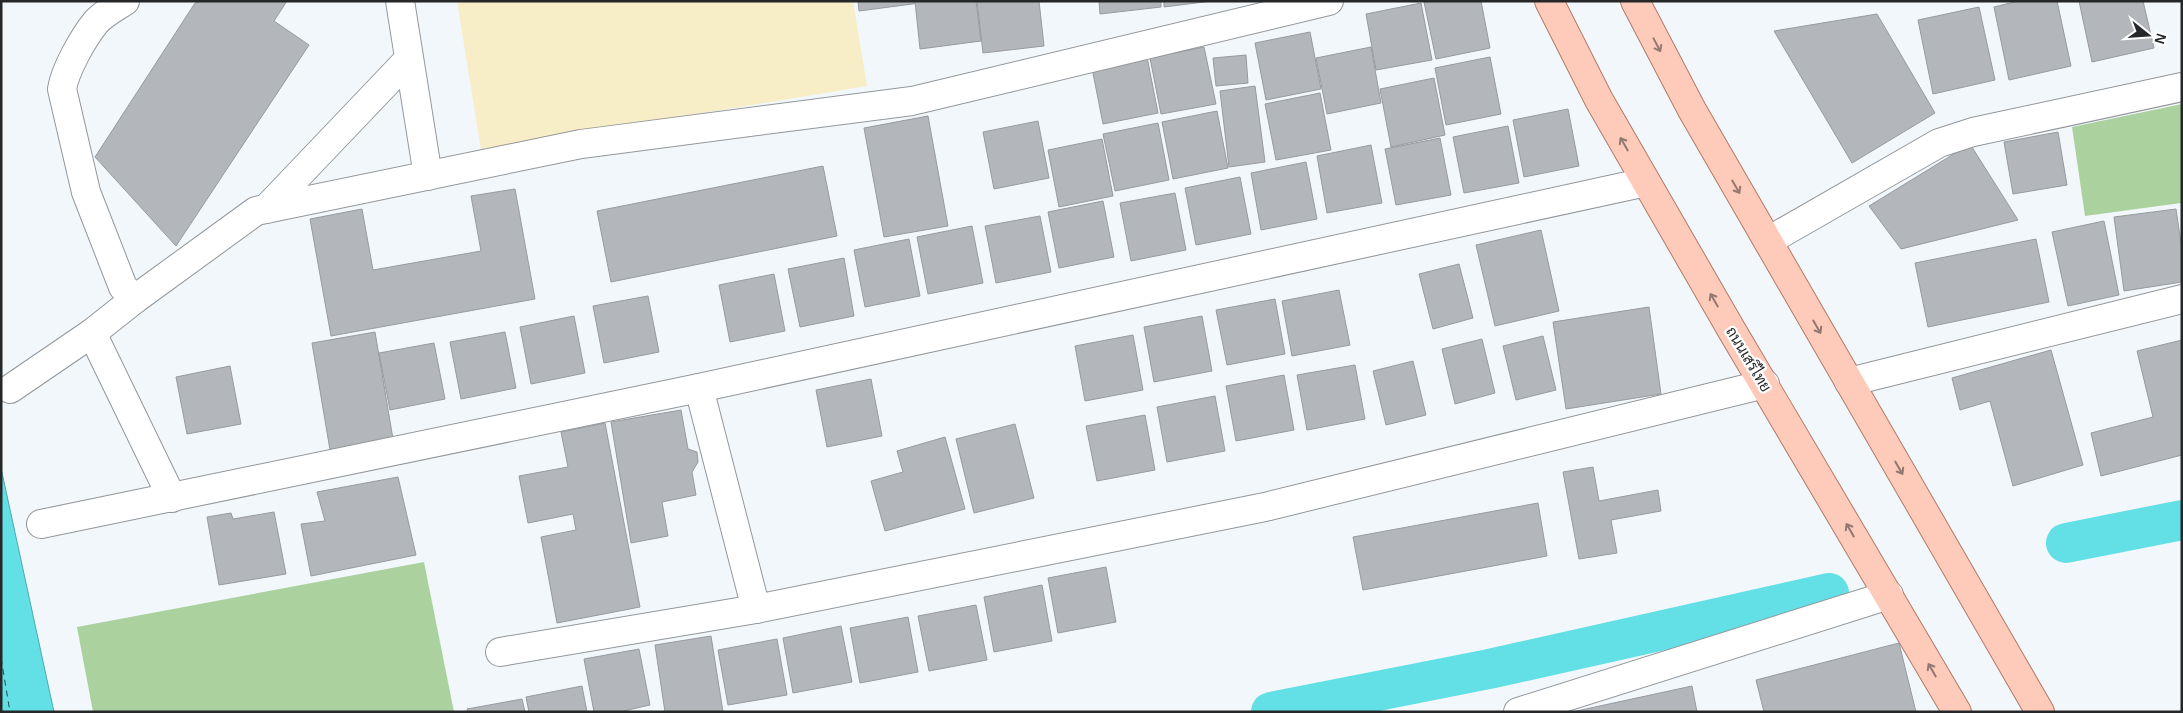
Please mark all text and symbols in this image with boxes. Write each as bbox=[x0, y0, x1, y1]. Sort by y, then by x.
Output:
north arrow bbox=[2123, 10, 2173, 60]
text: N bbox=[2151, 32, 2170, 46]
one-way arrow bbox=[1653, 37, 1662, 52]
one-way arrow bbox=[1618, 137, 1628, 151]
one-way arrow bbox=[1732, 179, 1742, 193]
one-way arrow bbox=[1708, 293, 1718, 307]
one-way arrow bbox=[1813, 320, 1823, 334]
street label: ถนนเสรีไทย bbox=[1723, 323, 1776, 395]
one-way arrow bbox=[1894, 461, 1904, 475]
one-way arrow bbox=[1845, 523, 1855, 537]
one-way arrow bbox=[1927, 663, 1937, 677]

